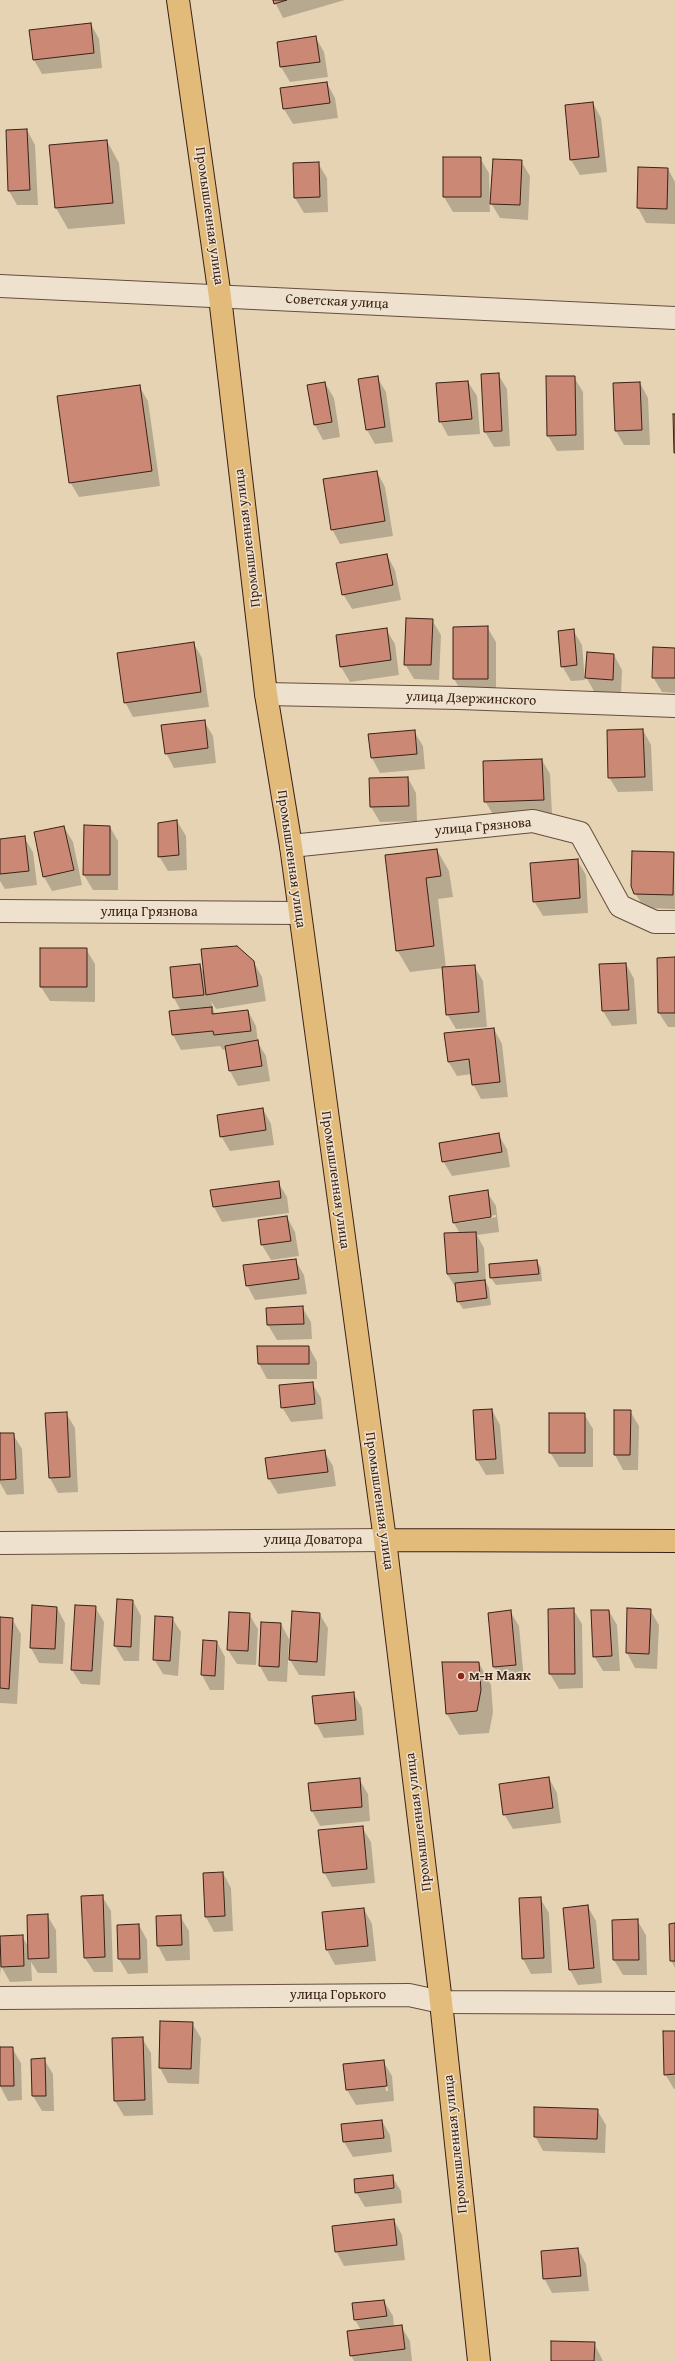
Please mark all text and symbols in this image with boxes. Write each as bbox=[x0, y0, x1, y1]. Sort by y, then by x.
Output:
street label: Промышленная улица bbox=[191, 146, 227, 286]
street label: Советская улица bbox=[285, 291, 389, 313]
street label: Промышленная улица bbox=[231, 468, 265, 608]
street label: улица Дзержинского bbox=[406, 688, 536, 710]
street label: Промышленная улица bbox=[273, 789, 309, 929]
street label: улица Грязнова bbox=[434, 814, 532, 840]
street label: улица Грязнова bbox=[100, 904, 198, 920]
street label: Промышленная улица bbox=[317, 1110, 353, 1250]
street label: Промышленная улица bbox=[361, 1431, 397, 1571]
street label: улица Доватора bbox=[264, 1532, 362, 1548]
place label: м-н Маяк bbox=[469, 1668, 531, 1684]
marker: м-н Маяк bbox=[456, 1671, 466, 1681]
street label: Промышленная улица bbox=[402, 1752, 436, 1892]
street label: улица Горького bbox=[290, 1987, 386, 2003]
street label: Промышленная улица bbox=[440, 2074, 472, 2214]

